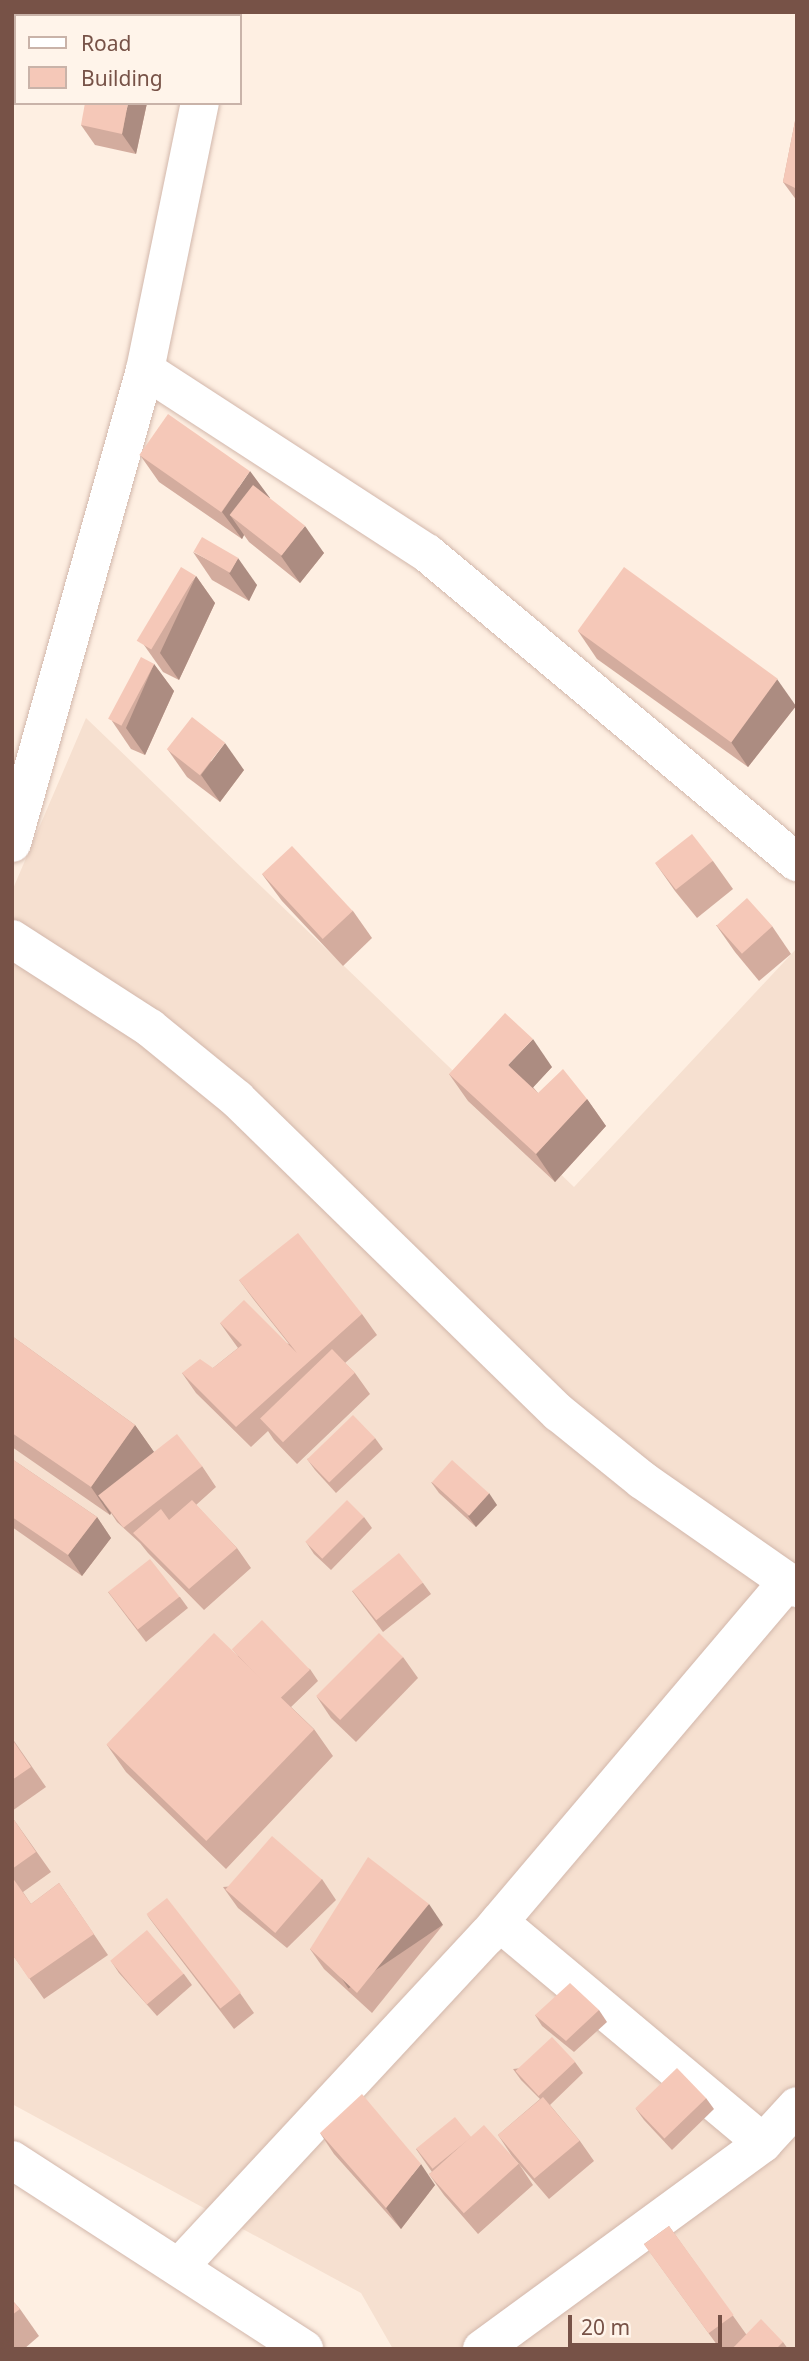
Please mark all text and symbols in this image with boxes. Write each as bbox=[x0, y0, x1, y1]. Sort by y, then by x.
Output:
legend bbox=[14, 14, 242, 105]
text: Road bbox=[81, 29, 131, 57]
text: Building bbox=[81, 64, 163, 92]
scale bar bbox=[571, 2302, 725, 2346]
text: 20 m bbox=[581, 2313, 630, 2341]

